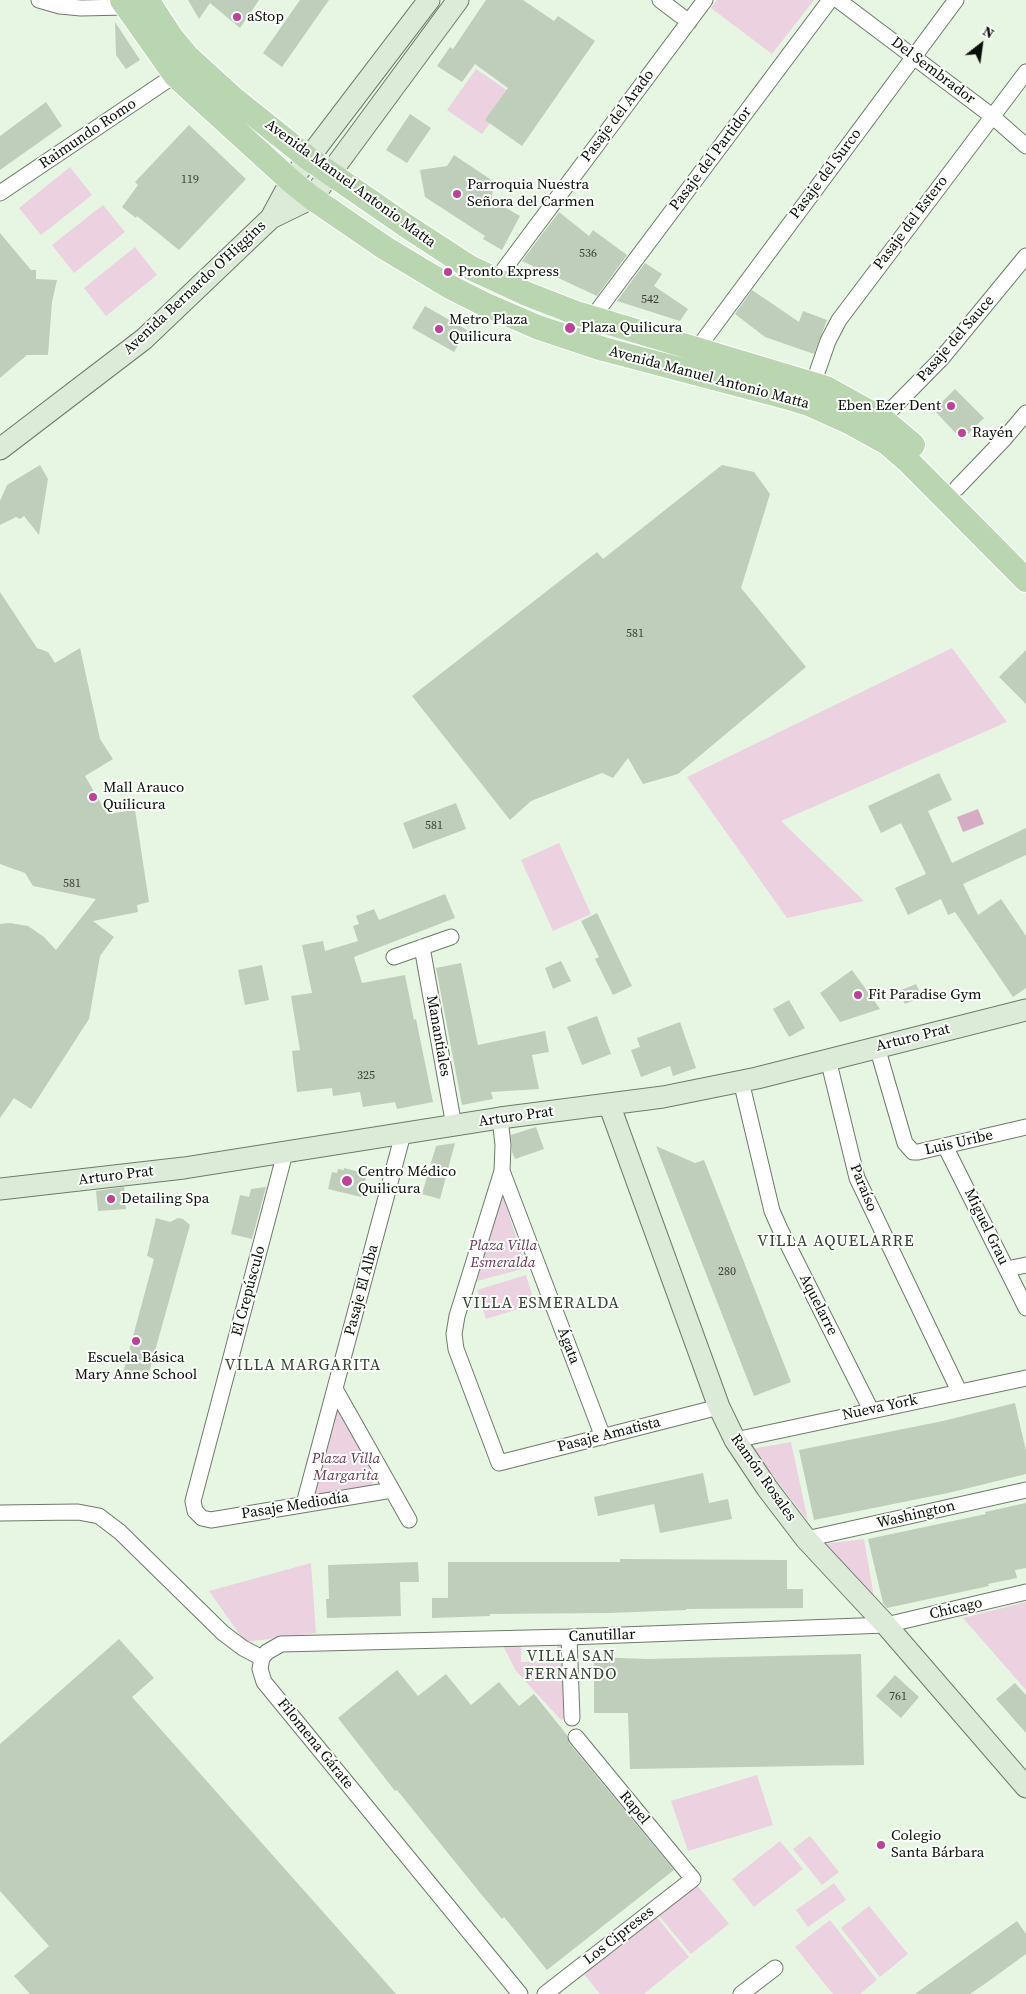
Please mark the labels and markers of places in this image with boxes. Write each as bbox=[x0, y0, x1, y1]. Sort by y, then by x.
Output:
place label: aStop bbox=[247, 8, 284, 26]
marker: aStop bbox=[231, 11, 243, 23]
place label: Parroquia Nuestra Señora del Carmen bbox=[467, 176, 595, 211]
marker: Parroquia Nuestra Señora del Carmen bbox=[451, 188, 463, 200]
place label: Pronto Express bbox=[458, 263, 559, 281]
marker: Pronto Express bbox=[442, 266, 454, 278]
place label: Metro Plaza Quilicura bbox=[449, 311, 528, 346]
place label: Plaza Quilicura bbox=[581, 319, 682, 337]
marker: Plaza Quilicura bbox=[563, 321, 577, 335]
marker: Metro Plaza Quilicura bbox=[433, 323, 445, 335]
place label: Eben Ezer Dent bbox=[838, 397, 941, 415]
marker: Eben Ezer Dent bbox=[945, 400, 957, 412]
place label: Rayén bbox=[972, 424, 1013, 442]
marker: Rayén bbox=[956, 427, 968, 439]
place label: Mall Arauco Quilicura bbox=[103, 779, 184, 814]
marker: Mall Arauco Quilicura bbox=[87, 791, 99, 803]
place label: Fit Paradise Gym bbox=[868, 986, 982, 1004]
marker: Fit Paradise Gym bbox=[852, 989, 864, 1001]
place label: Centro Médico Quilicura bbox=[358, 1163, 456, 1198]
marker: Centro Médico Quilicura bbox=[340, 1174, 354, 1188]
place label: Detailing Spa bbox=[121, 1190, 209, 1208]
marker: Detailing Spa bbox=[105, 1193, 117, 1205]
marker: Escuela Básica Mary Anne School bbox=[130, 1335, 142, 1347]
place label: Escuela Básica Mary Anne School bbox=[75, 1349, 197, 1384]
place label: Colegio Santa Bárbara bbox=[891, 1827, 984, 1862]
marker: Colegio Santa Bárbara bbox=[875, 1839, 887, 1851]

